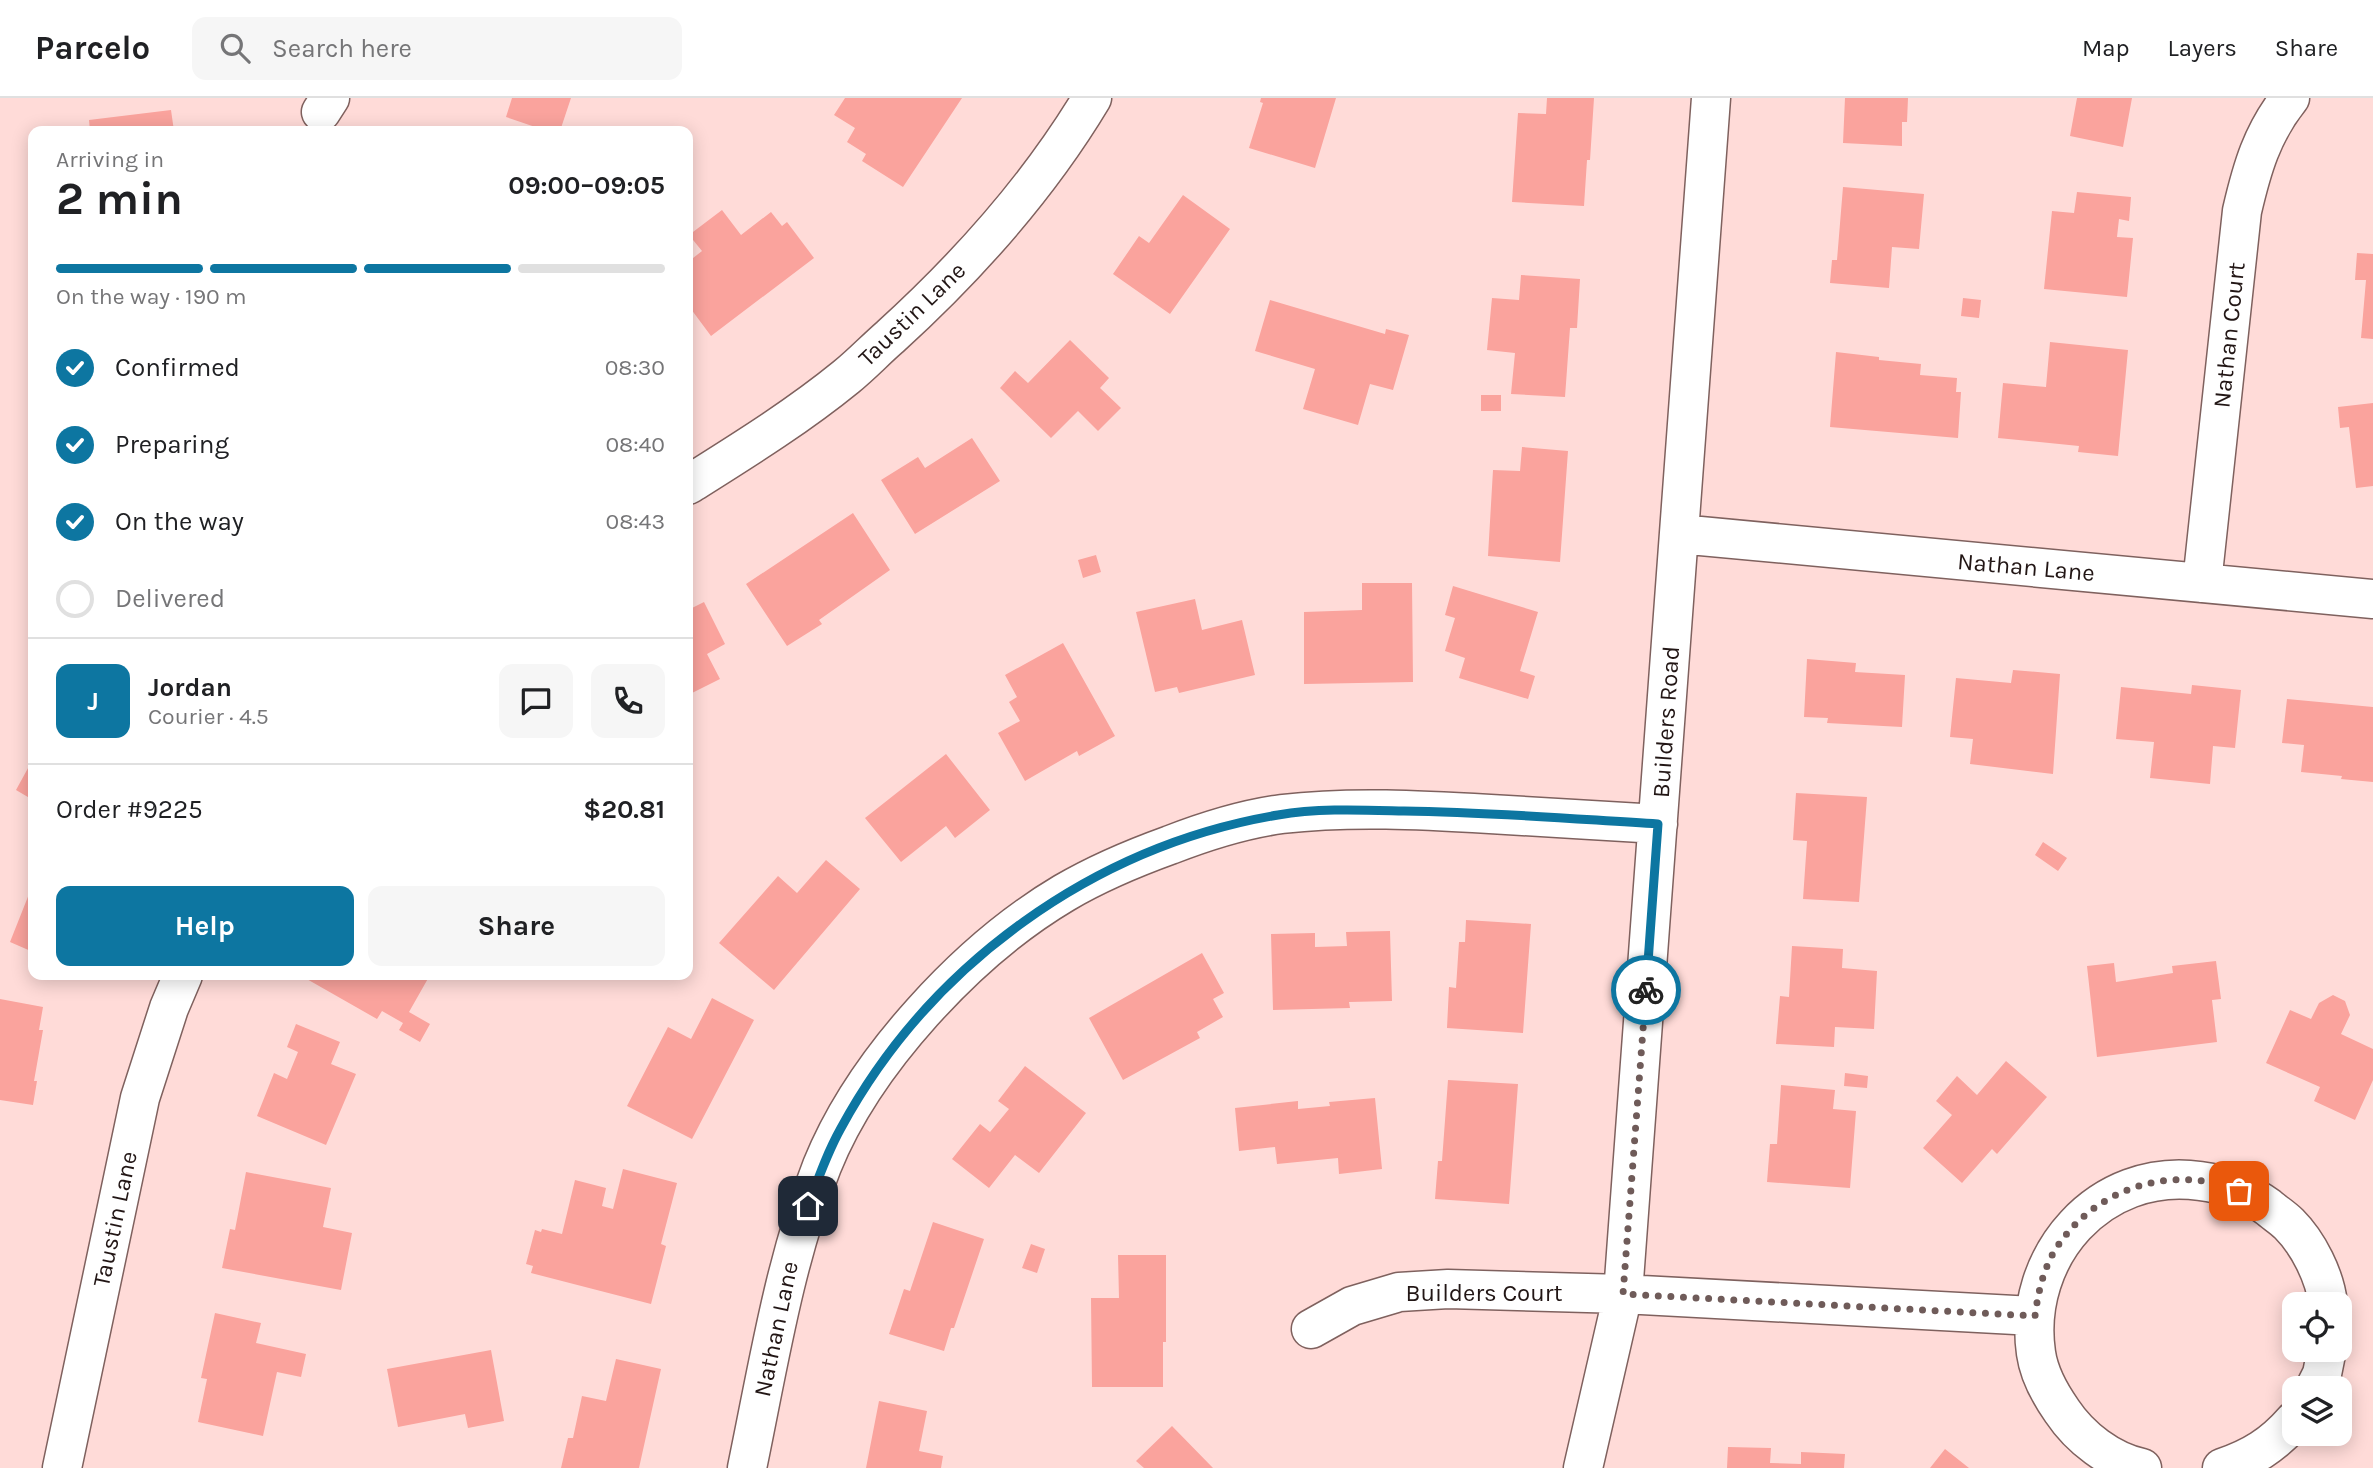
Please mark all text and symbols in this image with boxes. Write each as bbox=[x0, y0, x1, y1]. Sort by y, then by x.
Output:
search box bbox=[192, 17, 682, 80]
text: Parcelo bbox=[35, 29, 150, 67]
icon: search bbox=[216, 29, 254, 67]
text: Search here bbox=[272, 33, 412, 64]
text: Map bbox=[2082, 34, 2130, 62]
text: Layers bbox=[2168, 34, 2237, 62]
text: Share bbox=[2275, 34, 2338, 62]
text: Arriving in bbox=[56, 146, 164, 173]
text: 09:00–09:05 bbox=[508, 170, 665, 201]
text: 2 min bbox=[56, 172, 183, 226]
street label: Taustin Lane bbox=[853, 256, 971, 372]
street label: Nathan Court bbox=[2207, 261, 2251, 409]
text: On the way · 190 m bbox=[56, 283, 247, 310]
icon: check bbox=[56, 349, 94, 387]
text: Confirmed bbox=[115, 352, 240, 383]
text: 08:30 bbox=[605, 354, 665, 381]
icon: check bbox=[56, 426, 94, 464]
text: Preparing bbox=[115, 429, 229, 460]
text: 08:40 bbox=[605, 431, 665, 458]
icon: check bbox=[56, 503, 94, 541]
text: On the way bbox=[115, 506, 244, 537]
text: 08:43 bbox=[605, 508, 665, 535]
street label: Nathan Lane bbox=[1956, 547, 2096, 587]
text: Delivered bbox=[115, 583, 225, 614]
street label: Builders Road bbox=[1647, 645, 1685, 799]
button: chat bbox=[499, 664, 573, 738]
button: phone bbox=[591, 664, 665, 738]
text: Jordan bbox=[148, 672, 232, 703]
text: J bbox=[87, 686, 99, 717]
text: Courier · 4.5 bbox=[148, 703, 269, 730]
text: Order #9225 bbox=[56, 794, 203, 825]
text: $20.81 bbox=[583, 794, 665, 825]
button: Help bbox=[56, 886, 354, 966]
button: Share bbox=[368, 886, 665, 966]
courier bbox=[1611, 955, 1681, 1025]
icon: bike bbox=[1627, 971, 1665, 1009]
street label: Taustin Lane bbox=[87, 1149, 143, 1289]
pin bbox=[2209, 1161, 2269, 1221]
icon: bag bbox=[2220, 1172, 2258, 1210]
pin bbox=[778, 1176, 838, 1236]
icon: home bbox=[789, 1187, 827, 1225]
street label: Nathan Lane bbox=[748, 1259, 804, 1399]
street label: Builders Court bbox=[1406, 1279, 1562, 1307]
map controls bbox=[2282, 1292, 2352, 1446]
button: locate bbox=[2282, 1292, 2352, 1362]
button: layers bbox=[2282, 1376, 2352, 1446]

